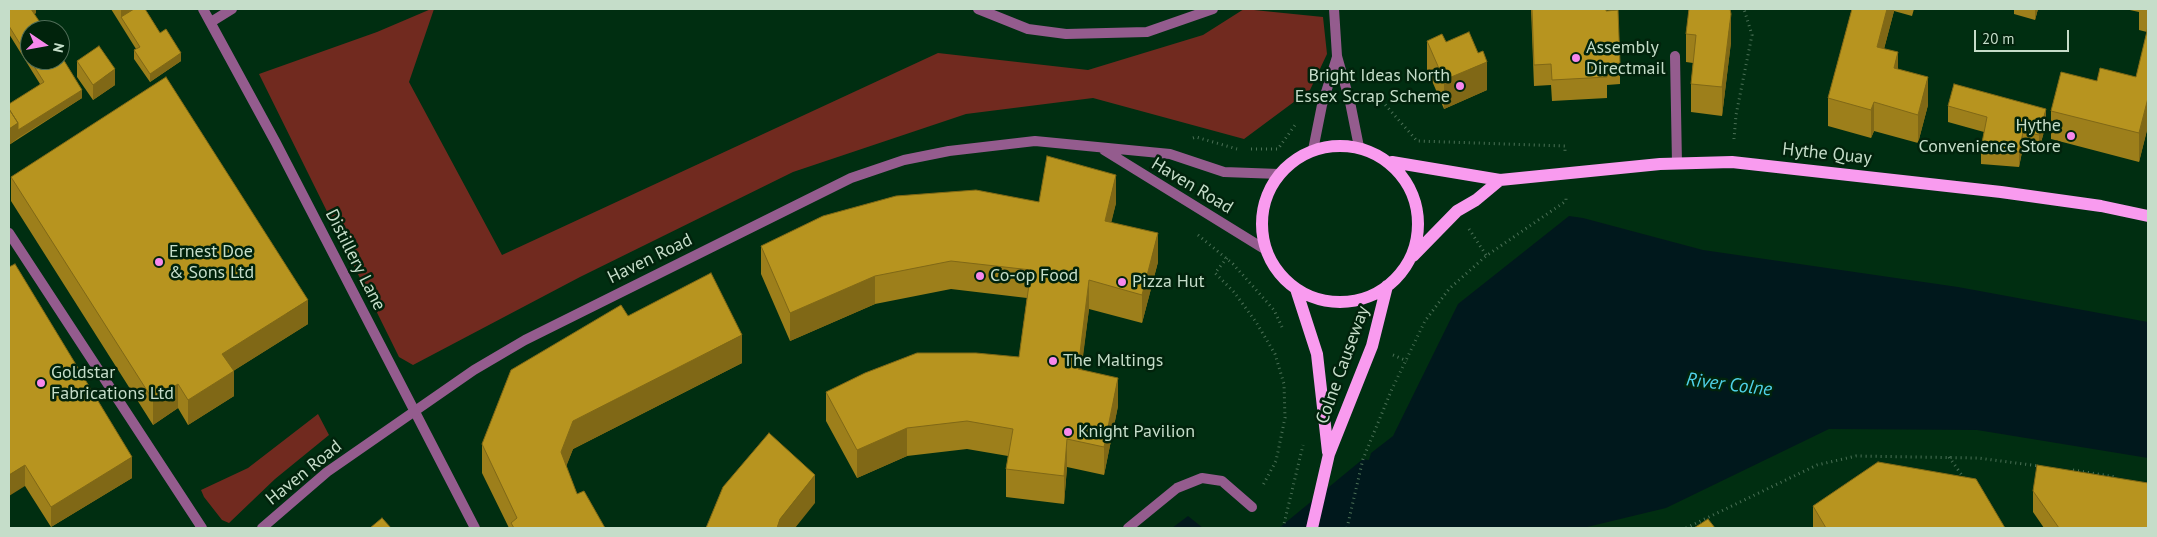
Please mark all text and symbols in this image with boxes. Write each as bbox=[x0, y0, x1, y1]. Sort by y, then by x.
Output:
north arrow bbox=[20, 20, 70, 70]
scale bar bbox=[1977, 20, 2072, 52]
text: 20 m bbox=[1982, 29, 2015, 48]
place label: Assembly Directmail bbox=[1586, 37, 1666, 80]
text: N bbox=[49, 42, 68, 54]
marker: Assembly Directmail bbox=[1570, 52, 1582, 64]
place label: Bright Ideas North Essex Scrap Scheme bbox=[1295, 65, 1450, 108]
marker: Bright Ideas North Essex Scrap Scheme bbox=[1454, 80, 1466, 92]
place label: Hythe Convenience Store bbox=[1919, 115, 2061, 158]
marker: Hythe Convenience Store bbox=[2065, 130, 2077, 142]
street label: Hythe Quay bbox=[1781, 139, 1873, 169]
street label: Haven Road bbox=[1147, 153, 1237, 219]
street label: Distillery Lane bbox=[320, 206, 390, 314]
street label: Haven Road bbox=[604, 229, 696, 289]
place label: Ernest Doe & Sons Ltd bbox=[169, 241, 254, 284]
marker: Ernest Doe & Sons Ltd bbox=[153, 256, 165, 268]
place label: Co-op Food bbox=[990, 265, 1078, 287]
marker: Co-op Food bbox=[974, 270, 986, 282]
place label: Pizza Hut bbox=[1132, 271, 1205, 293]
marker: Pizza Hut bbox=[1116, 276, 1128, 288]
street label: Colne Causeway bbox=[1312, 303, 1374, 427]
place label: The Maltings bbox=[1063, 350, 1163, 372]
marker: The Maltings bbox=[1047, 355, 1059, 367]
place label: Goldstar Fabrications Ltd bbox=[51, 362, 174, 404]
water label: River Colne bbox=[1685, 368, 1773, 402]
marker: Goldstar Fabrications Ltd bbox=[35, 377, 47, 389]
place label: Knight Pavilion bbox=[1078, 421, 1195, 443]
marker: Knight Pavilion bbox=[1062, 426, 1074, 438]
street label: Haven Road bbox=[262, 436, 346, 510]

